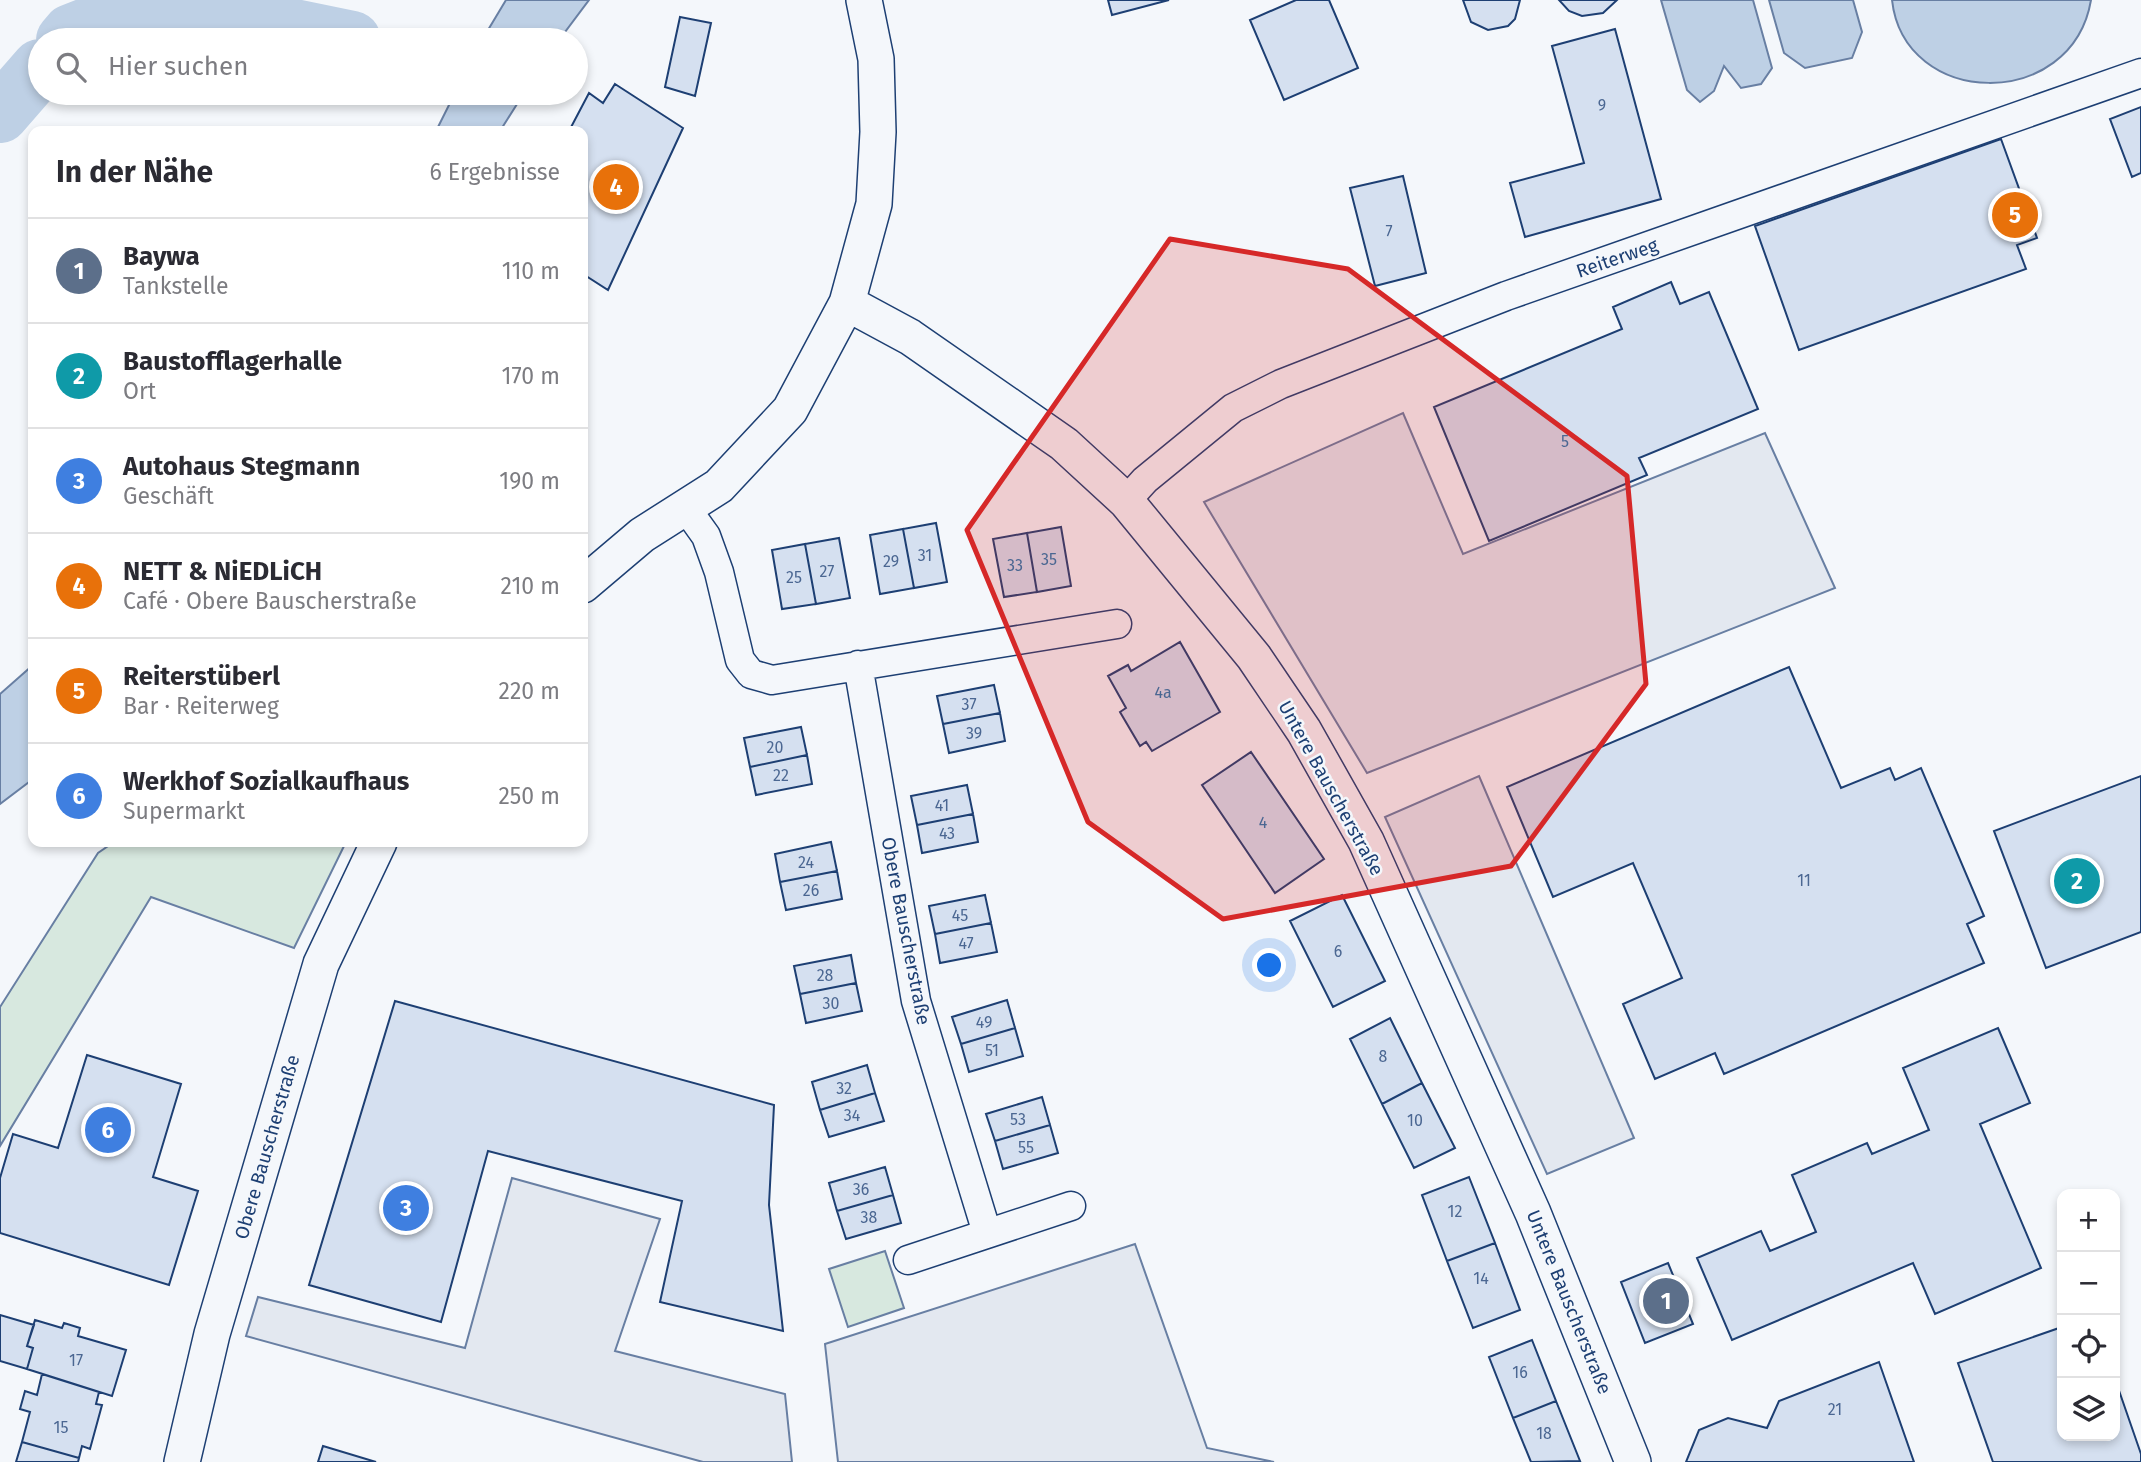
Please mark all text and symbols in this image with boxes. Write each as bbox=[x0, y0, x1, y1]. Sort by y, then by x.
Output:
search box bbox=[28, 28, 588, 105]
icon: search bbox=[52, 48, 90, 86]
text: Hier suchen bbox=[108, 51, 248, 82]
house number: 9 bbox=[1598, 96, 1606, 115]
text: In der Nähe bbox=[56, 154, 213, 190]
text: 6 Ergebnisse bbox=[429, 158, 560, 186]
pin: 4 bbox=[593, 161, 639, 213]
pin: 5 bbox=[1992, 189, 2038, 241]
house number: 7 bbox=[1385, 222, 1393, 241]
street label: Reiterweg bbox=[1573, 233, 1661, 283]
text: Baywa bbox=[123, 241, 200, 272]
text: 1 bbox=[74, 257, 84, 285]
text: 110 m bbox=[502, 257, 560, 285]
text: Tankstelle bbox=[123, 272, 229, 300]
text: Baustofflagerhalle bbox=[123, 346, 342, 377]
text: 2 bbox=[73, 362, 85, 390]
text: 170 m bbox=[501, 362, 560, 390]
text: Ort bbox=[123, 377, 156, 405]
house number: 5 bbox=[1561, 432, 1569, 451]
text: Autohaus Stegmann bbox=[123, 451, 360, 482]
text: 3 bbox=[73, 467, 85, 495]
text: 190 m bbox=[499, 467, 560, 495]
text: Geschäft bbox=[123, 482, 214, 510]
house number: 31 bbox=[918, 546, 932, 565]
house number: 35 bbox=[1041, 550, 1057, 569]
house number: 29 bbox=[883, 552, 899, 571]
text: NETT & NiEDLiCH bbox=[123, 556, 322, 587]
house number: 33 bbox=[1007, 556, 1023, 575]
house number: 27 bbox=[820, 562, 834, 581]
house number: 25 bbox=[786, 568, 802, 587]
text: 4 bbox=[73, 572, 86, 600]
text: 210 m bbox=[501, 572, 560, 600]
text: Café · Obere Bauscherstraße bbox=[123, 587, 417, 615]
text: Reiterstüberl bbox=[123, 661, 280, 692]
text: 5 bbox=[73, 677, 85, 705]
text: 220 m bbox=[499, 677, 560, 705]
house number: 4a bbox=[1154, 683, 1172, 702]
text: Bar · Reiterweg bbox=[123, 692, 279, 720]
house number: 37 bbox=[961, 695, 977, 714]
street label: Untere Bauscherstraße bbox=[1273, 696, 1389, 880]
house number: 39 bbox=[966, 724, 982, 743]
house number: 20 bbox=[767, 738, 783, 757]
text: Werkhof Sozialkaufhaus bbox=[123, 766, 409, 797]
house number: 22 bbox=[773, 766, 789, 785]
text: 6 bbox=[73, 782, 85, 810]
text: 250 m bbox=[498, 782, 560, 810]
house number: 41 bbox=[935, 796, 949, 815]
text: Supermarkt bbox=[123, 797, 245, 825]
house number: 4 bbox=[1259, 813, 1268, 832]
house number: 43 bbox=[939, 824, 955, 843]
street label: Obere Bauscherstraße bbox=[877, 835, 935, 1027]
house number: 24 bbox=[798, 853, 814, 872]
pin: 2 bbox=[2054, 855, 2100, 907]
house number: 11 bbox=[1797, 871, 1811, 890]
house number: 26 bbox=[803, 881, 819, 900]
house number: 45 bbox=[952, 906, 968, 925]
house number: 47 bbox=[958, 934, 974, 953]
house number: 6 bbox=[1334, 942, 1342, 961]
your location bbox=[1252, 948, 1286, 982]
house number: 28 bbox=[817, 966, 834, 985]
house number: 30 bbox=[823, 994, 840, 1013]
house number: 49 bbox=[976, 1013, 992, 1032]
house number: 51 bbox=[985, 1041, 999, 1060]
house number: 8 bbox=[1379, 1047, 1388, 1066]
street label: Obere Bauscherstraße bbox=[230, 1052, 304, 1242]
house number: 32 bbox=[836, 1079, 852, 1098]
pin: 6 bbox=[85, 1104, 131, 1156]
house number: 34 bbox=[844, 1106, 861, 1125]
house number: 53 bbox=[1010, 1110, 1026, 1129]
house number: 10 bbox=[1407, 1111, 1423, 1130]
house number: 55 bbox=[1018, 1138, 1034, 1157]
house number: 36 bbox=[853, 1180, 869, 1199]
pin: 3 bbox=[383, 1182, 429, 1234]
map controls bbox=[2057, 1189, 2120, 1441]
button: + bbox=[2057, 1189, 2120, 1252]
house number: 12 bbox=[1448, 1202, 1462, 1221]
street label: Untere Bauscherstraße bbox=[1522, 1207, 1616, 1397]
house number: 38 bbox=[861, 1208, 878, 1227]
button: − bbox=[2057, 1252, 2120, 1315]
house number: 14 bbox=[1473, 1269, 1489, 1288]
pin: 1 bbox=[1643, 1275, 1689, 1327]
button: locate bbox=[2057, 1315, 2120, 1378]
house number: 17 bbox=[69, 1351, 83, 1370]
house number: 16 bbox=[1512, 1363, 1528, 1382]
button: layers bbox=[2057, 1378, 2120, 1441]
house number: 21 bbox=[1828, 1400, 1842, 1419]
house number: 15 bbox=[54, 1418, 68, 1437]
house number: 18 bbox=[1536, 1424, 1552, 1443]

